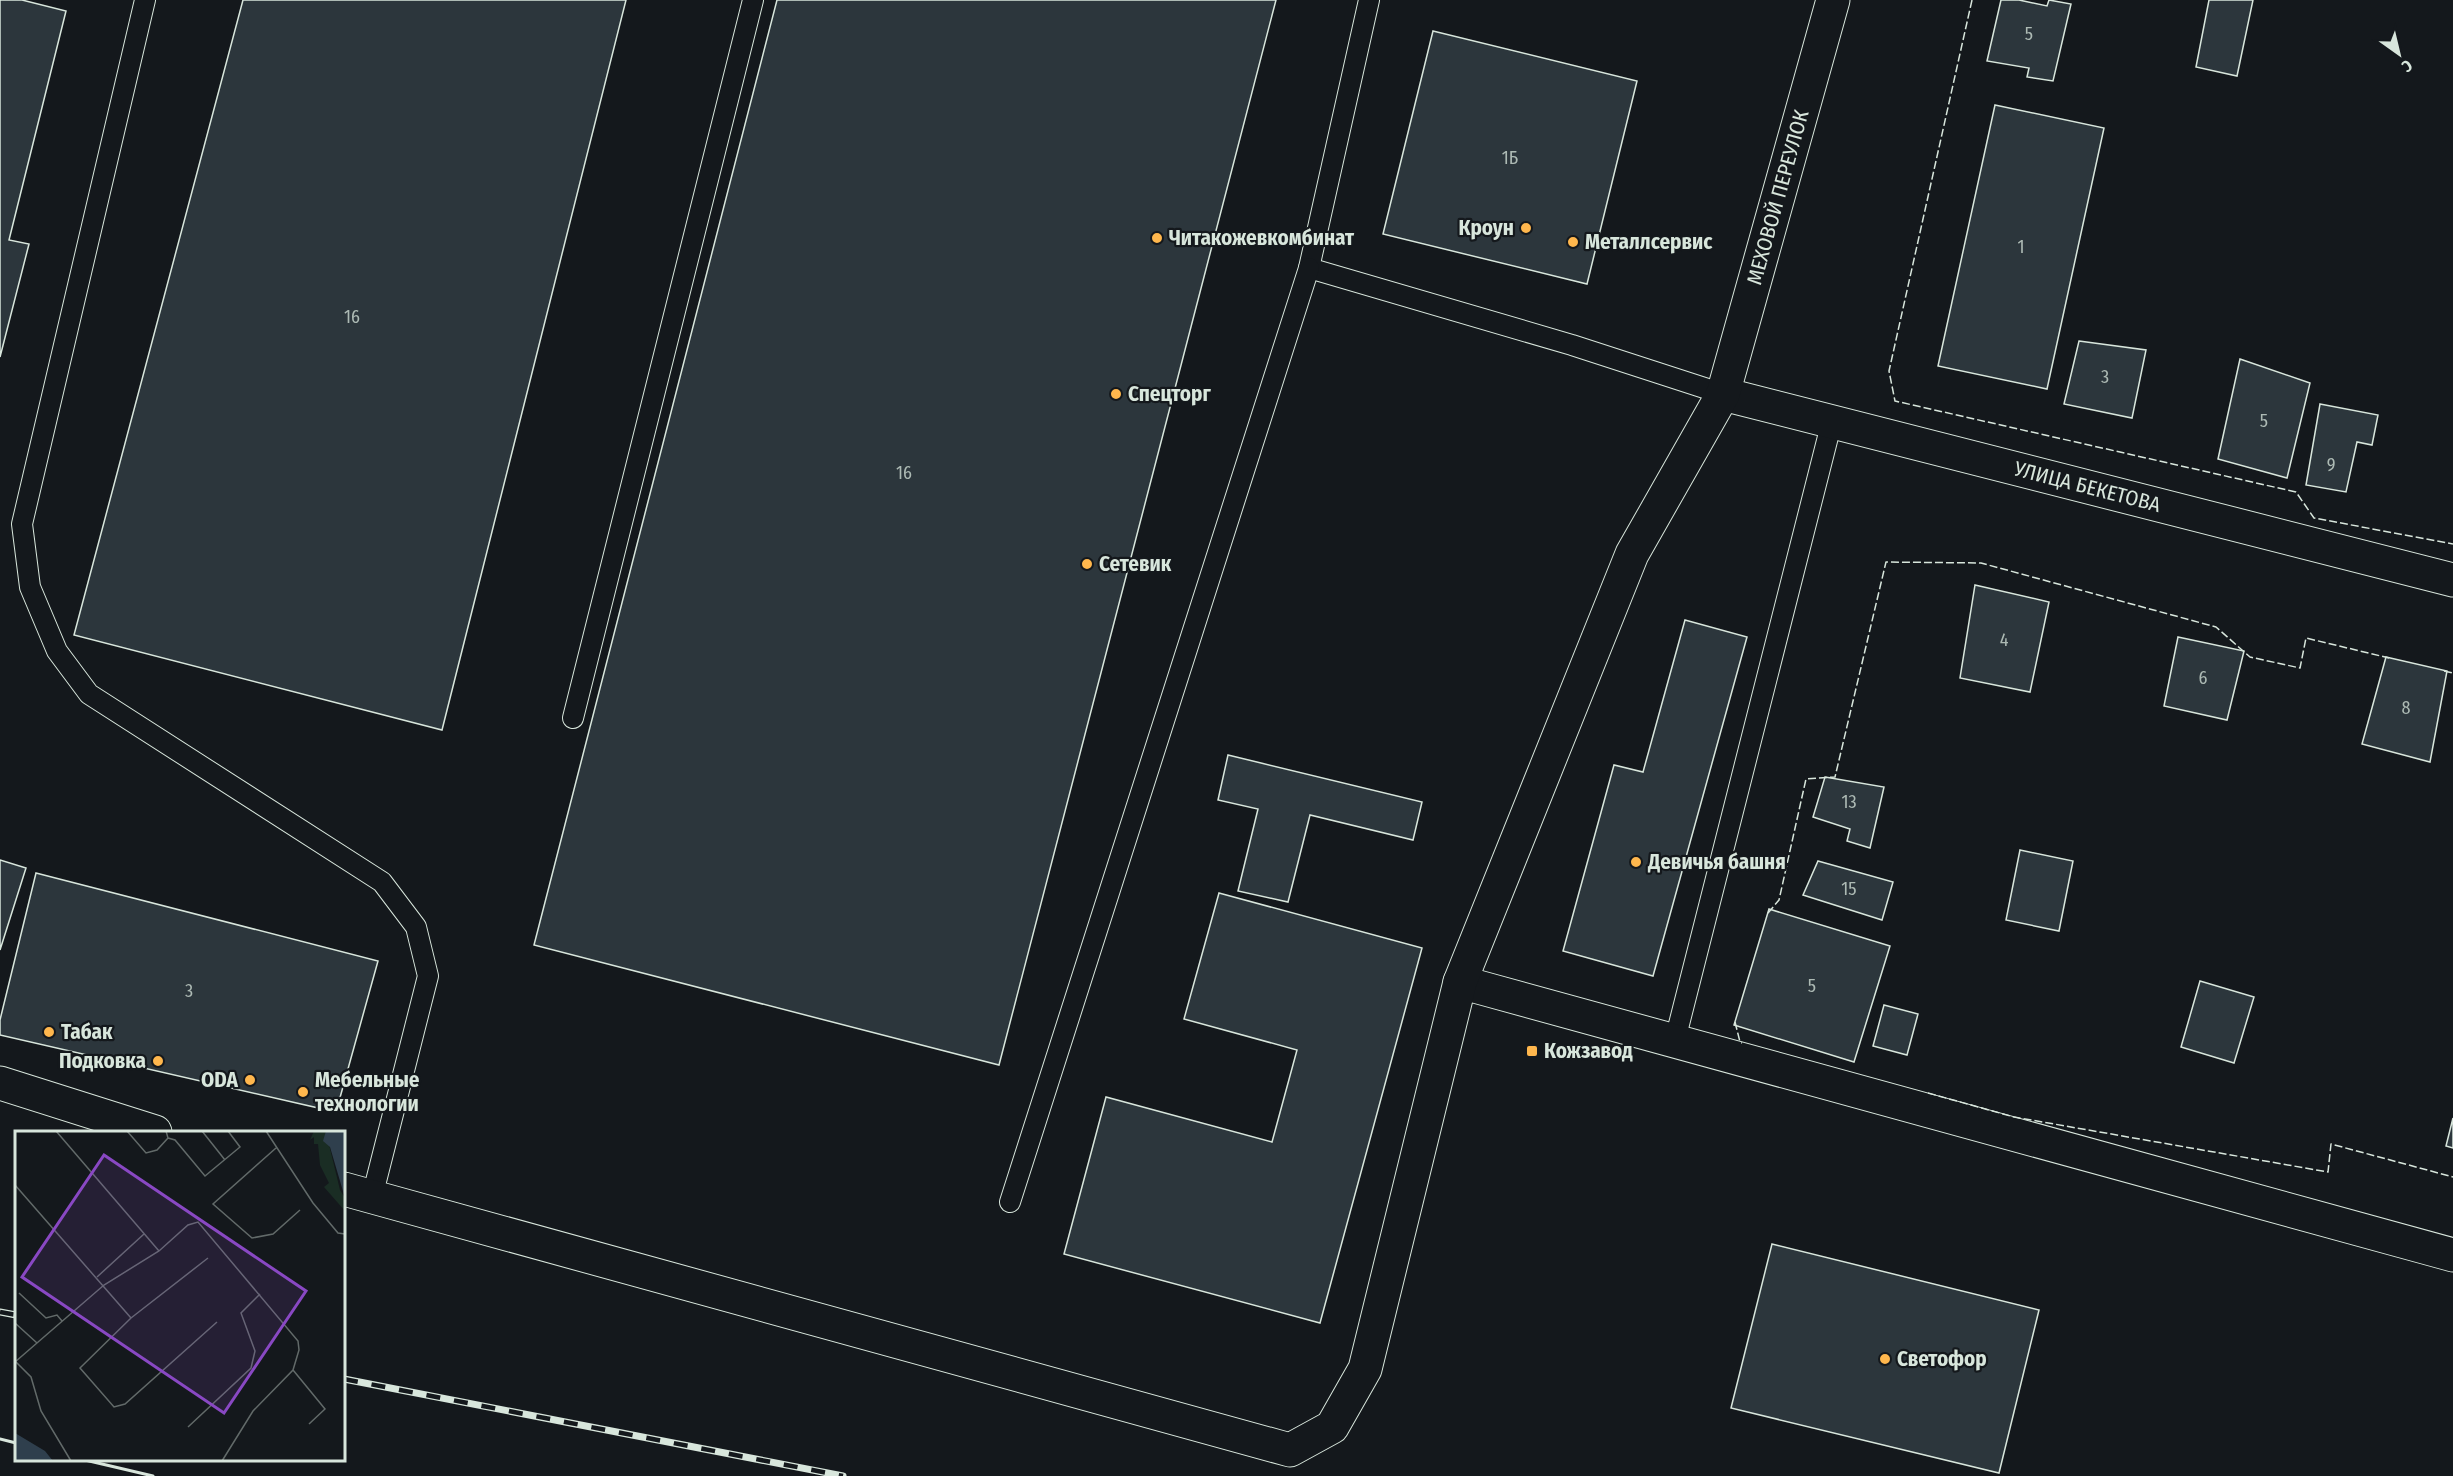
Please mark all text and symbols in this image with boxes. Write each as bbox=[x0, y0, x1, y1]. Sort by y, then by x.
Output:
house number: 5 bbox=[2025, 23, 2033, 45]
north arrow bbox=[2369, 24, 2429, 84]
text: С bbox=[2398, 56, 2416, 77]
street label: МЕХОВОЙ ПЕРЕУЛОК bbox=[1741, 106, 1815, 288]
house number: 1Б bbox=[1502, 147, 1518, 169]
place label: Кроун bbox=[1458, 215, 1514, 241]
marker: Кроун bbox=[1519, 221, 1533, 235]
place label: Читакожевкомбинат bbox=[1169, 225, 1355, 251]
place label: Металлсервис bbox=[1585, 229, 1713, 255]
marker: Читакожевкомбинат bbox=[1150, 231, 1164, 245]
marker: Металлсервис bbox=[1566, 235, 1580, 249]
house number: 1 bbox=[2017, 236, 2025, 258]
house number: 16 bbox=[344, 306, 360, 328]
house number: 3 bbox=[2101, 366, 2109, 388]
place label: Спецторг bbox=[1128, 381, 1211, 407]
marker: Спецторг bbox=[1109, 387, 1123, 401]
house number: 5 bbox=[2260, 410, 2268, 432]
house number: 9 bbox=[2327, 454, 2335, 476]
street label: УЛИЦА БЕКЕТОВА bbox=[2010, 455, 2163, 518]
house number: 16 bbox=[896, 462, 912, 484]
place label: Сетевик bbox=[1099, 551, 1172, 577]
marker: Сетевик bbox=[1080, 557, 1094, 571]
house number: 4 bbox=[2000, 629, 2009, 651]
house number: 6 bbox=[2199, 667, 2208, 689]
house number: 8 bbox=[2402, 697, 2411, 719]
house number: 13 bbox=[1841, 791, 1857, 813]
place label: Девичья башня bbox=[1647, 849, 1786, 875]
marker: Девичья башня bbox=[1629, 855, 1643, 869]
house number: 15 bbox=[1841, 878, 1857, 900]
house number: 5 bbox=[1808, 975, 1816, 997]
house number: 3 bbox=[185, 980, 193, 1002]
place label: Табак bbox=[61, 1019, 113, 1045]
marker: Табак bbox=[42, 1025, 56, 1039]
place label: Кожзавод bbox=[1544, 1038, 1633, 1064]
marker: Кожзавод bbox=[1525, 1044, 1539, 1058]
place label: Подковка bbox=[59, 1048, 146, 1074]
marker: Подковка bbox=[151, 1054, 165, 1068]
place label: ODA bbox=[201, 1067, 239, 1093]
place label: Мебельные технологии bbox=[315, 1067, 420, 1117]
marker: ODA bbox=[243, 1073, 257, 1087]
marker: Мебельные технологии bbox=[296, 1085, 310, 1099]
inset map bbox=[15, 1131, 345, 1461]
place label: Светофор bbox=[1897, 1346, 1987, 1372]
marker: Светофор bbox=[1878, 1352, 1892, 1366]

